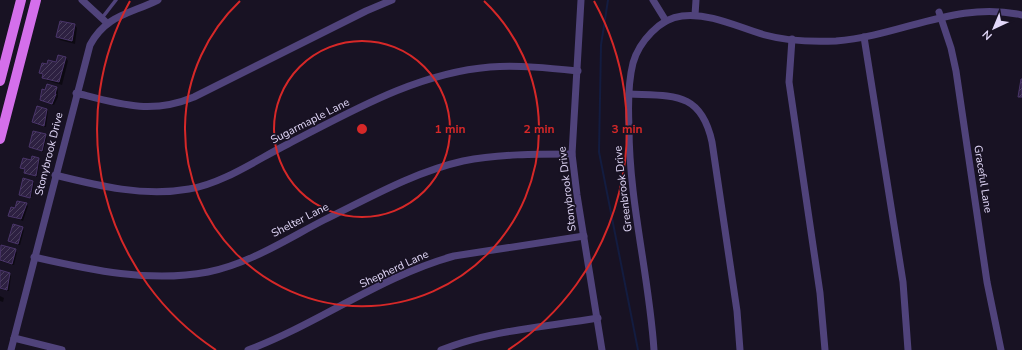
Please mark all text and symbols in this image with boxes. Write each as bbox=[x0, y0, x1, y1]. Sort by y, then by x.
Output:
north arrow bbox=[974, 8, 1014, 48]
text: N bbox=[979, 27, 996, 43]
street label: Sugarmaple Lane bbox=[268, 95, 352, 147]
street label: Stonybrook Drive bbox=[31, 111, 67, 197]
text: 1 min bbox=[434, 121, 466, 137]
text: 2 min bbox=[523, 121, 555, 137]
text: 3 min bbox=[611, 121, 643, 137]
centre of rings bbox=[355, 122, 369, 136]
street label: Graceful Lane bbox=[970, 144, 996, 214]
street label: Greenbrook Drive bbox=[610, 145, 636, 233]
street label: Stonybrook Drive bbox=[554, 146, 580, 232]
street label: Shelter Lane bbox=[269, 199, 331, 241]
street label: Shepherd Lane bbox=[357, 246, 431, 292]

